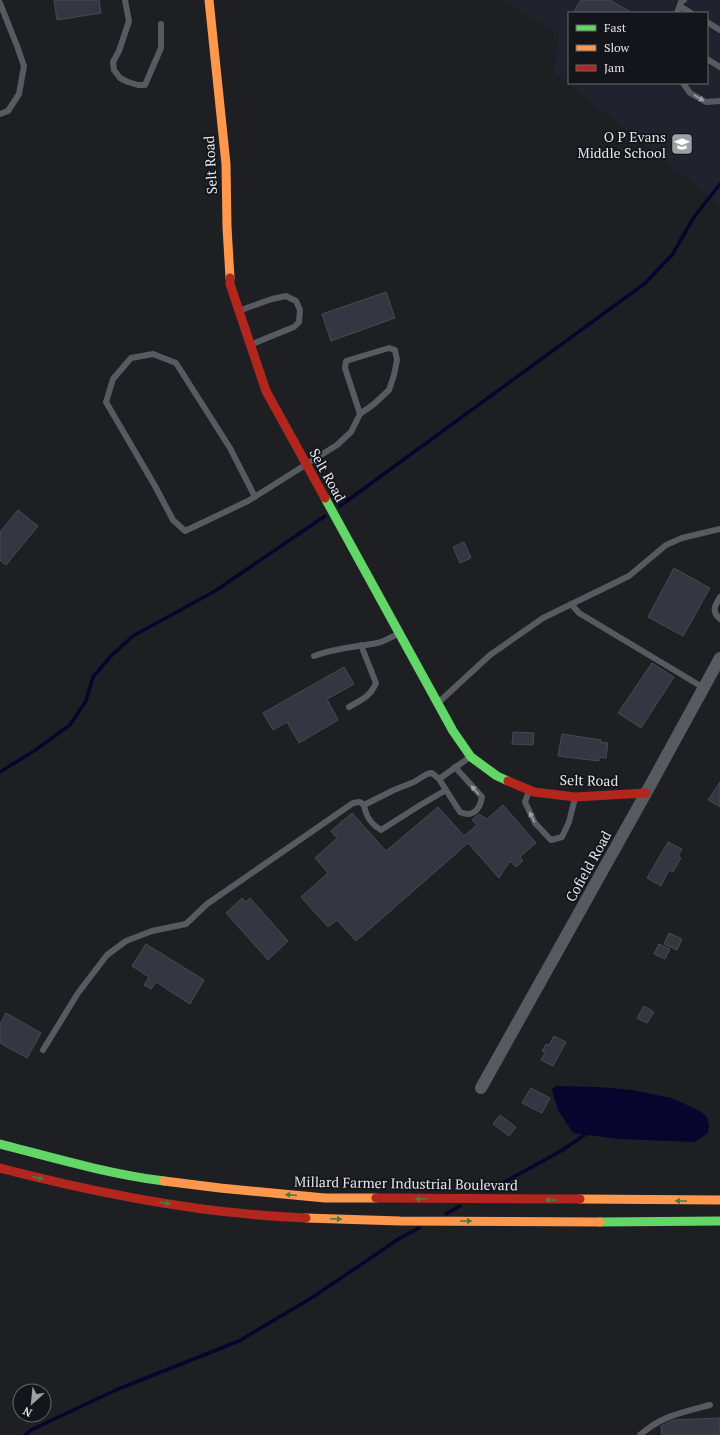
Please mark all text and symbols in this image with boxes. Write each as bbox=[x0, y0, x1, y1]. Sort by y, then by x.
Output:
legend bbox=[568, 12, 708, 84]
text: Fast bbox=[604, 20, 627, 35]
text: Slow bbox=[604, 40, 630, 55]
text: Jam bbox=[604, 60, 625, 75]
one-way arrow bbox=[693, 95, 705, 102]
place label: O P Evans Middle School bbox=[578, 127, 666, 162]
school or university icon: O P Evans Middle School bbox=[669, 131, 695, 157]
street label: Selt Road bbox=[199, 135, 221, 195]
street label: Selt Road bbox=[305, 445, 351, 505]
street label: Selt Road bbox=[560, 770, 619, 790]
one-way arrow bbox=[471, 785, 480, 794]
one-way arrow bbox=[529, 811, 535, 823]
street label: Cofield Road bbox=[561, 827, 615, 905]
street label: Millard Farmer Industrial Boulevard bbox=[294, 1172, 518, 1194]
one-way arrow bbox=[32, 1175, 44, 1181]
one-way arrow bbox=[285, 1192, 297, 1198]
one-way arrow bbox=[414, 1196, 427, 1202]
one-way arrow bbox=[544, 1197, 557, 1203]
one-way arrow bbox=[674, 1198, 687, 1204]
one-way arrow bbox=[159, 1200, 171, 1206]
one-way arrow bbox=[330, 1216, 343, 1222]
one-way arrow bbox=[460, 1218, 473, 1224]
north arrow bbox=[12, 1383, 52, 1423]
text: N bbox=[20, 1403, 34, 1420]

